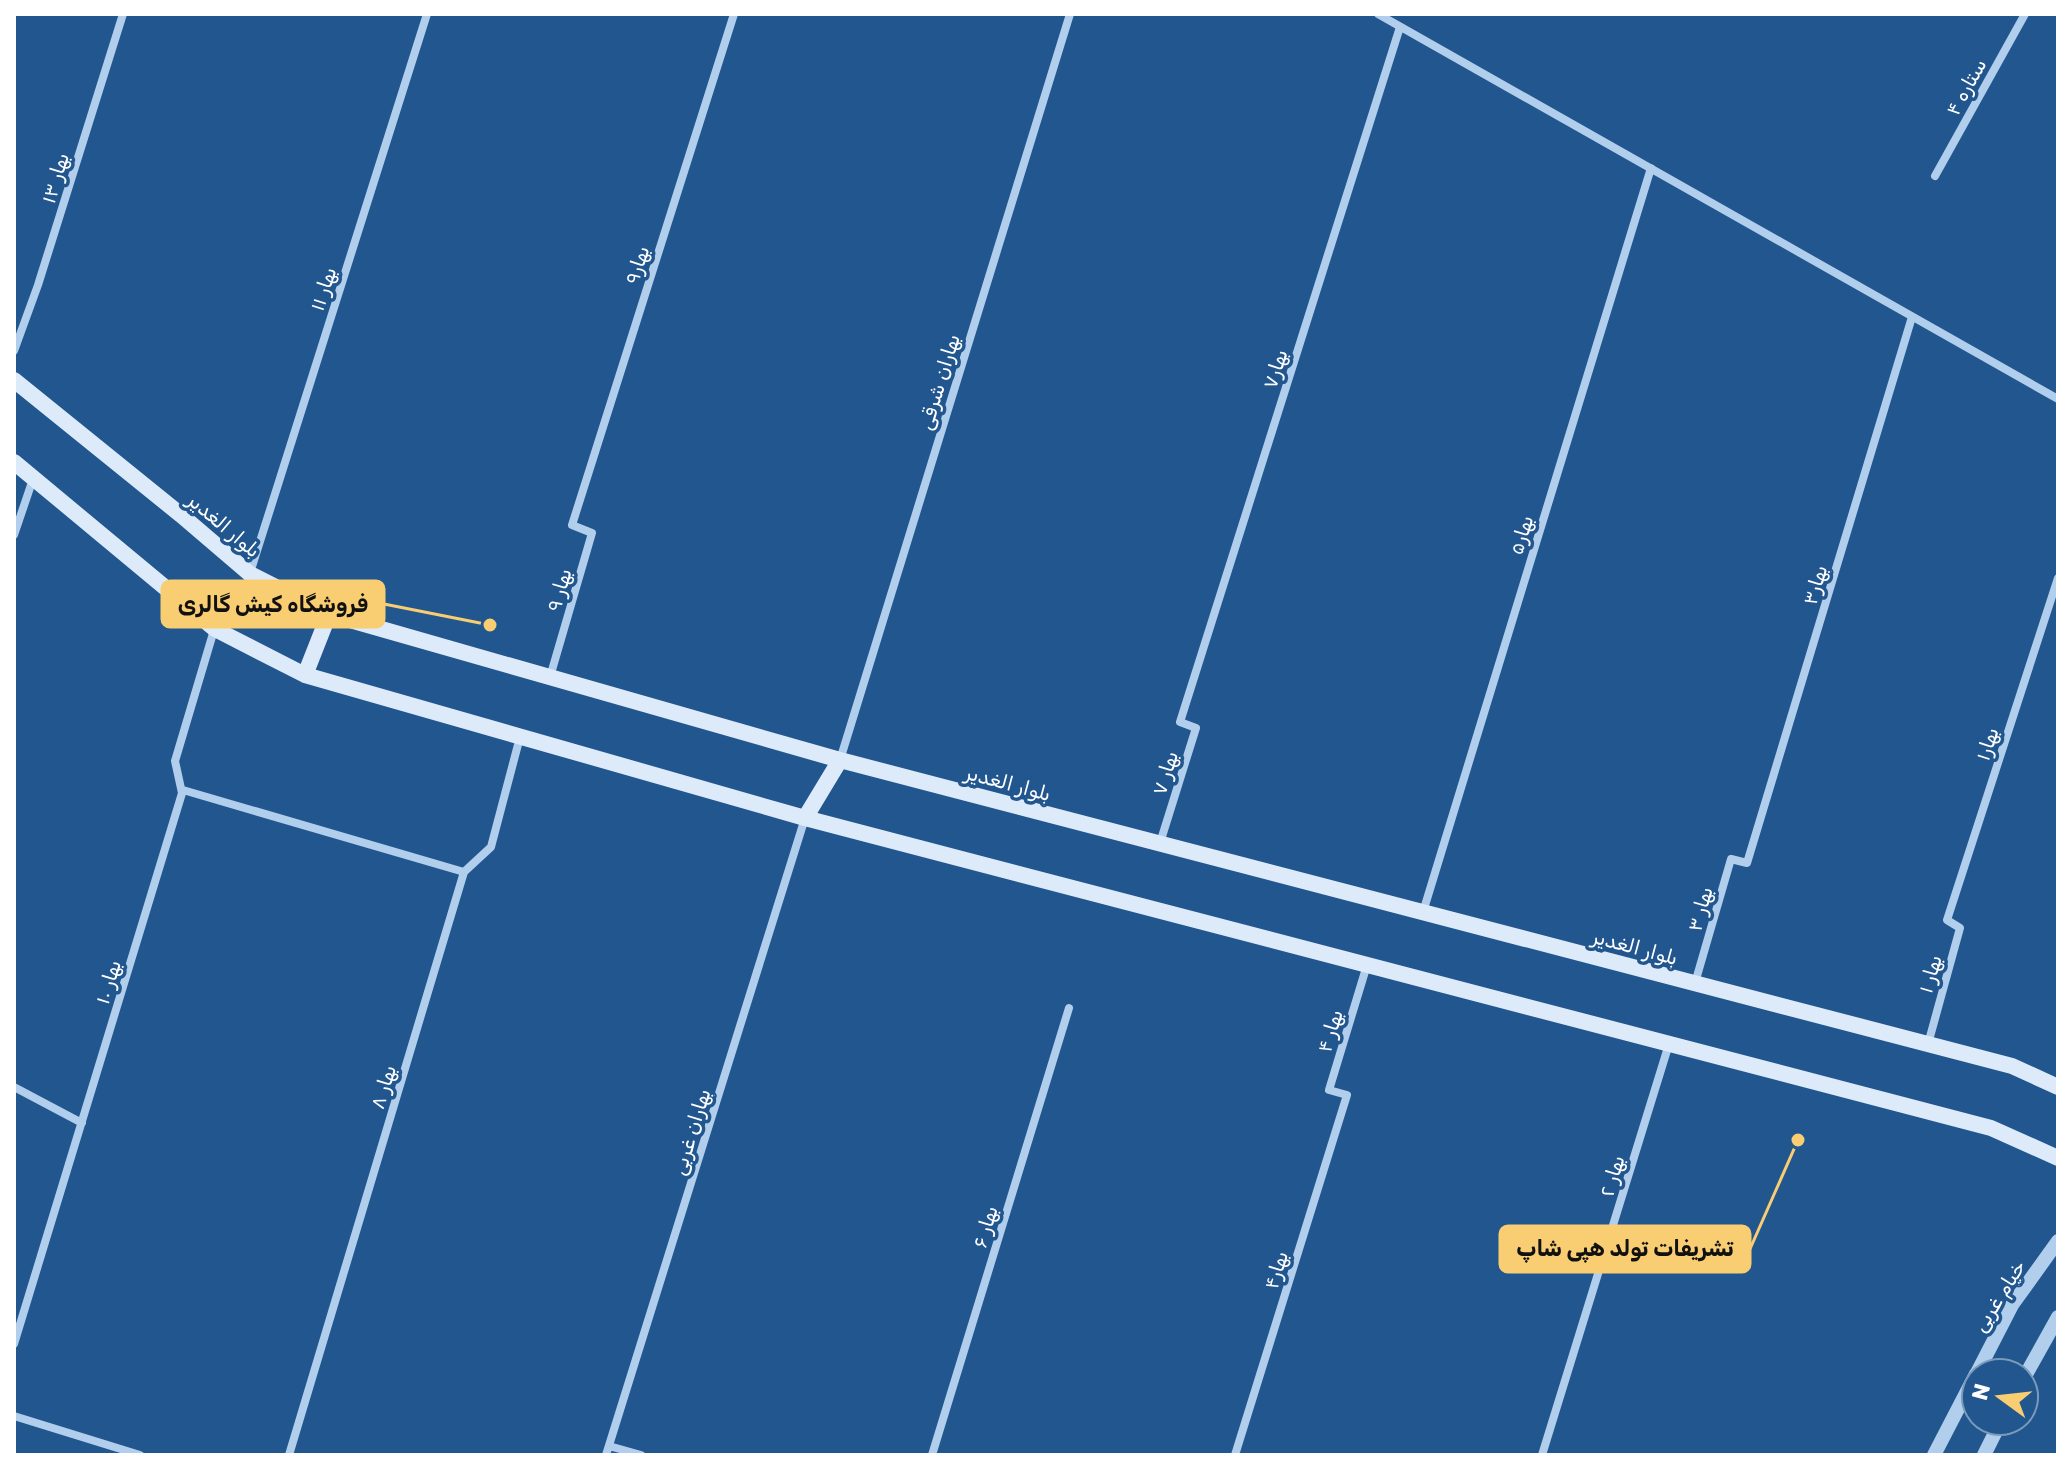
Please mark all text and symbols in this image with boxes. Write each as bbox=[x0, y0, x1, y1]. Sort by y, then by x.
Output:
street label: ستاره ۴ bbox=[1941, 54, 1991, 120]
street label: بهار ۱۳ bbox=[36, 150, 74, 206]
street label: بهار۹ bbox=[620, 243, 654, 287]
street label: بهار ۱۱ bbox=[305, 264, 341, 314]
street label: بهاران شرقی bbox=[913, 331, 965, 433]
street label: بهار۷ bbox=[1257, 346, 1293, 392]
street label: بلوار الغدیر bbox=[182, 487, 265, 562]
street label: بهار۵ bbox=[1504, 512, 1538, 558]
street label: بهار۳ bbox=[1798, 562, 1832, 608]
street label: بهار ۹ bbox=[541, 566, 577, 614]
callout: فروشگاه کیش گالری bbox=[162, 581, 384, 627]
text: فروشگاه کیش گالری bbox=[178, 591, 368, 618]
street label: بهار۱ bbox=[1970, 724, 2004, 764]
street label: بهار ۷ bbox=[1147, 748, 1183, 798]
street label: بلوار الغدیر bbox=[962, 760, 1053, 806]
street label: بهار ۳ bbox=[1682, 884, 1718, 934]
street label: بلوار الغدیر bbox=[1589, 924, 1680, 970]
street label: بهار ۱ bbox=[1913, 952, 1947, 996]
street label: بهار ۱۰ bbox=[90, 957, 126, 1007]
street label: بهار ۴ bbox=[1312, 1007, 1348, 1055]
street label: بهار ۸ bbox=[365, 1062, 401, 1112]
street label: بهاران غربی bbox=[666, 1086, 716, 1178]
street label: بهار ۲ bbox=[1594, 1152, 1630, 1200]
street label: بهار ۶ bbox=[967, 1203, 1003, 1251]
callout: تشریفات تولد هپی شاپ bbox=[1500, 1226, 1750, 1272]
text: تشریفات تولد هپی شاپ bbox=[1516, 1235, 1734, 1263]
street label: بهار۴ bbox=[1259, 1248, 1293, 1292]
street label: خیام غربی bbox=[1967, 1255, 2032, 1338]
north arrow bbox=[1960, 1357, 2040, 1437]
text: N bbox=[1966, 1381, 1996, 1403]

